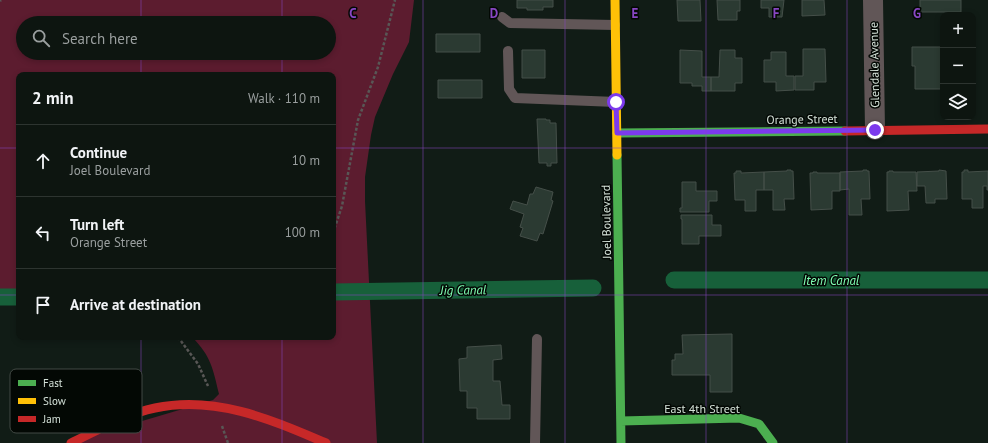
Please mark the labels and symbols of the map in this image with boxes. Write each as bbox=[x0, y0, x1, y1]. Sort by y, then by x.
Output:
text: C bbox=[349, 5, 357, 22]
text: D bbox=[490, 5, 498, 22]
text: E bbox=[632, 5, 639, 22]
text: F bbox=[773, 5, 780, 22]
text: G bbox=[913, 5, 921, 22]
street label: Glendale Avenue bbox=[866, 22, 882, 108]
route start bbox=[607, 93, 625, 111]
street label: Orange Street bbox=[766, 111, 838, 127]
route end bbox=[866, 121, 884, 139]
street label: Joel Boulevard bbox=[598, 185, 614, 260]
water label: Item Canal bbox=[803, 272, 860, 289]
water label: Jig Canal bbox=[439, 281, 487, 299]
legend bbox=[10, 369, 142, 433]
text: Fast bbox=[43, 376, 63, 390]
text: Slow bbox=[43, 394, 66, 408]
street label: East 4th Street bbox=[664, 401, 740, 416]
text: Jam bbox=[42, 412, 61, 426]

